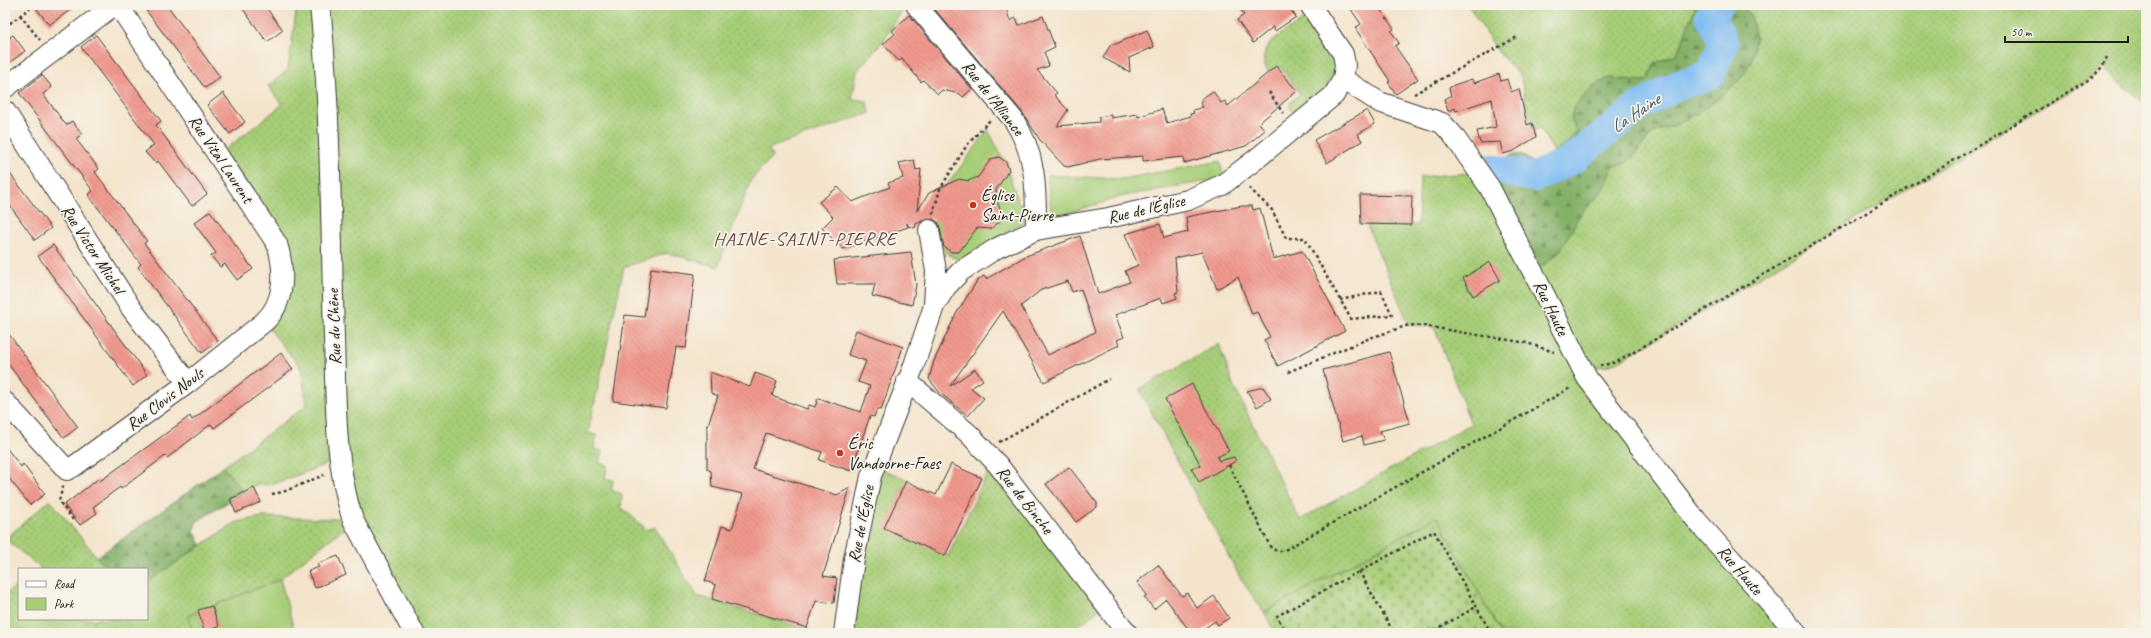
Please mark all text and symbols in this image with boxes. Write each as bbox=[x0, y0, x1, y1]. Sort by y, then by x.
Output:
scale bar bbox=[2005, 18, 2128, 44]
text: 50 m bbox=[2011, 24, 2033, 40]
street label: Rue de l'Alliance bbox=[957, 56, 1030, 141]
water label: La Haine bbox=[1606, 87, 1666, 137]
street label: Rue Vital Laurent bbox=[184, 111, 259, 209]
place label: Église Saint-Pierre bbox=[981, 184, 1055, 226]
street label: Rue de l'Église bbox=[1105, 189, 1188, 228]
marker: Église Saint-Pierre bbox=[968, 200, 978, 210]
street label: Rue Victor Michel bbox=[57, 201, 131, 300]
district label: HAINE-SAINT-PIERRE bbox=[713, 227, 899, 251]
street label: Rue Haute bbox=[1529, 277, 1574, 340]
street label: Rue du Chêne bbox=[322, 287, 346, 365]
street label: Rue Clovis Nouls bbox=[122, 362, 209, 435]
place label: Éric Vandoorne-Faes bbox=[848, 432, 942, 474]
marker: Éric Vandoorne-Faes bbox=[835, 448, 845, 458]
street label: Rue de Binche bbox=[992, 462, 1059, 539]
street label: Rue de l'Église bbox=[842, 482, 879, 565]
street label: Rue Haute bbox=[1713, 541, 1768, 600]
legend bbox=[18, 568, 148, 620]
text: Road bbox=[54, 576, 76, 592]
text: Park bbox=[54, 596, 75, 612]

